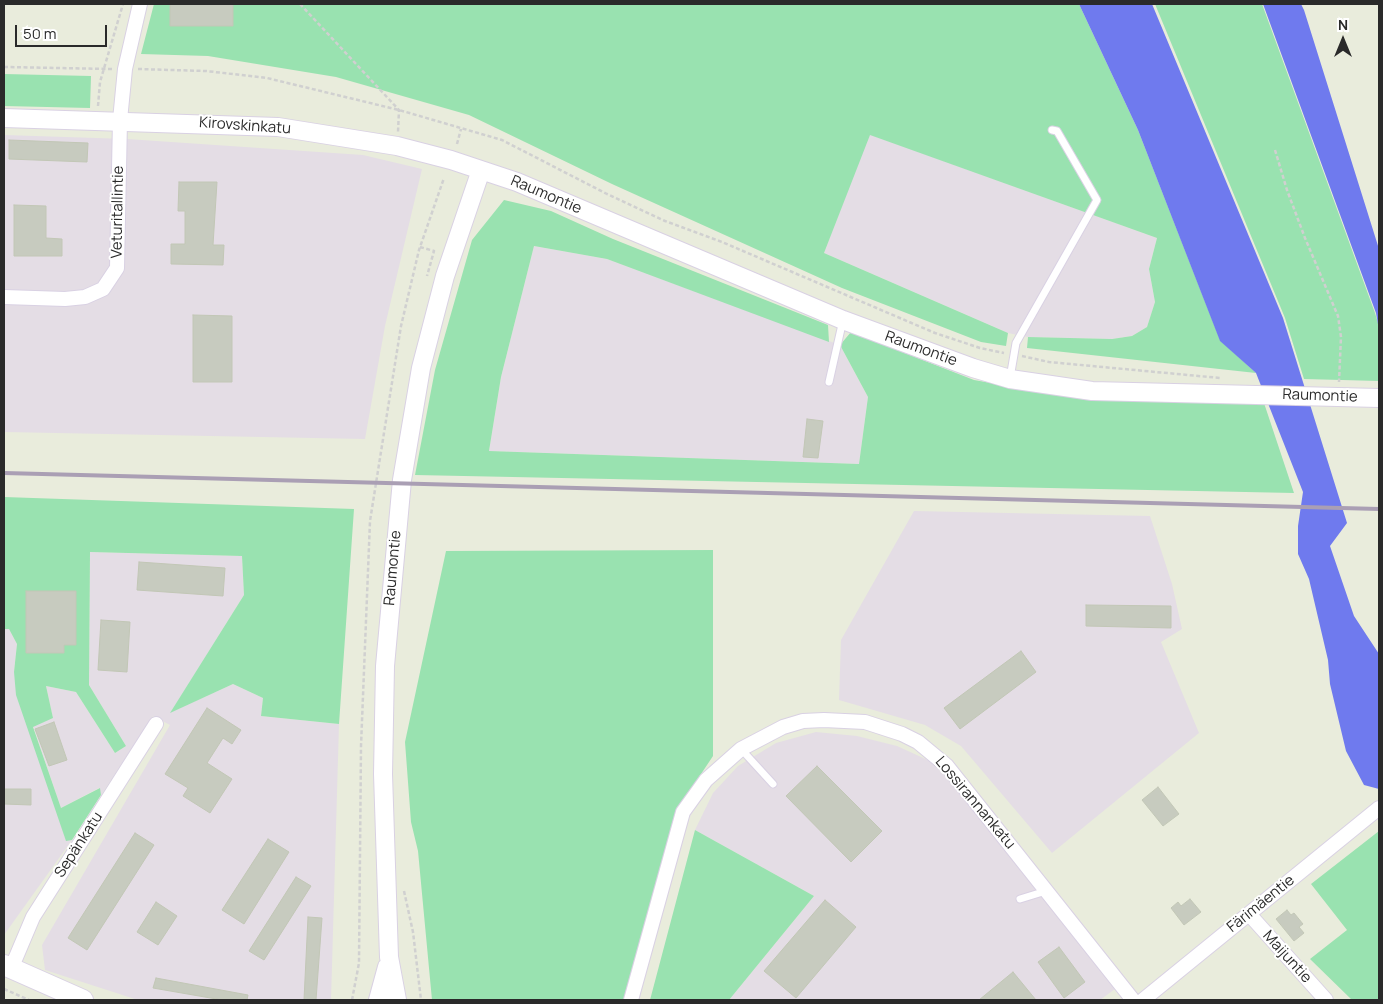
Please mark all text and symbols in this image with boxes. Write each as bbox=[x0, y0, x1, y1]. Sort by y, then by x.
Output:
scale bar bbox=[18, 15, 110, 47]
north arrow bbox=[1318, 15, 1368, 65]
text: N bbox=[1338, 15, 1348, 34]
text: 50 m bbox=[23, 23, 57, 44]
street label: Kirovskinkatu bbox=[198, 114, 292, 138]
street label: Veturitallintie bbox=[108, 165, 128, 259]
street label: Raumontie bbox=[508, 172, 584, 218]
street label: Raumontie bbox=[882, 328, 960, 370]
street label: Raumontie bbox=[1282, 386, 1358, 406]
street label: Raumontie bbox=[381, 530, 405, 606]
street label: Lossirannankatu bbox=[931, 753, 1019, 853]
street label: Sepänkatu bbox=[51, 809, 107, 881]
street label: Färimäentie bbox=[1224, 871, 1298, 937]
street label: Maijuntie bbox=[1259, 927, 1315, 987]

